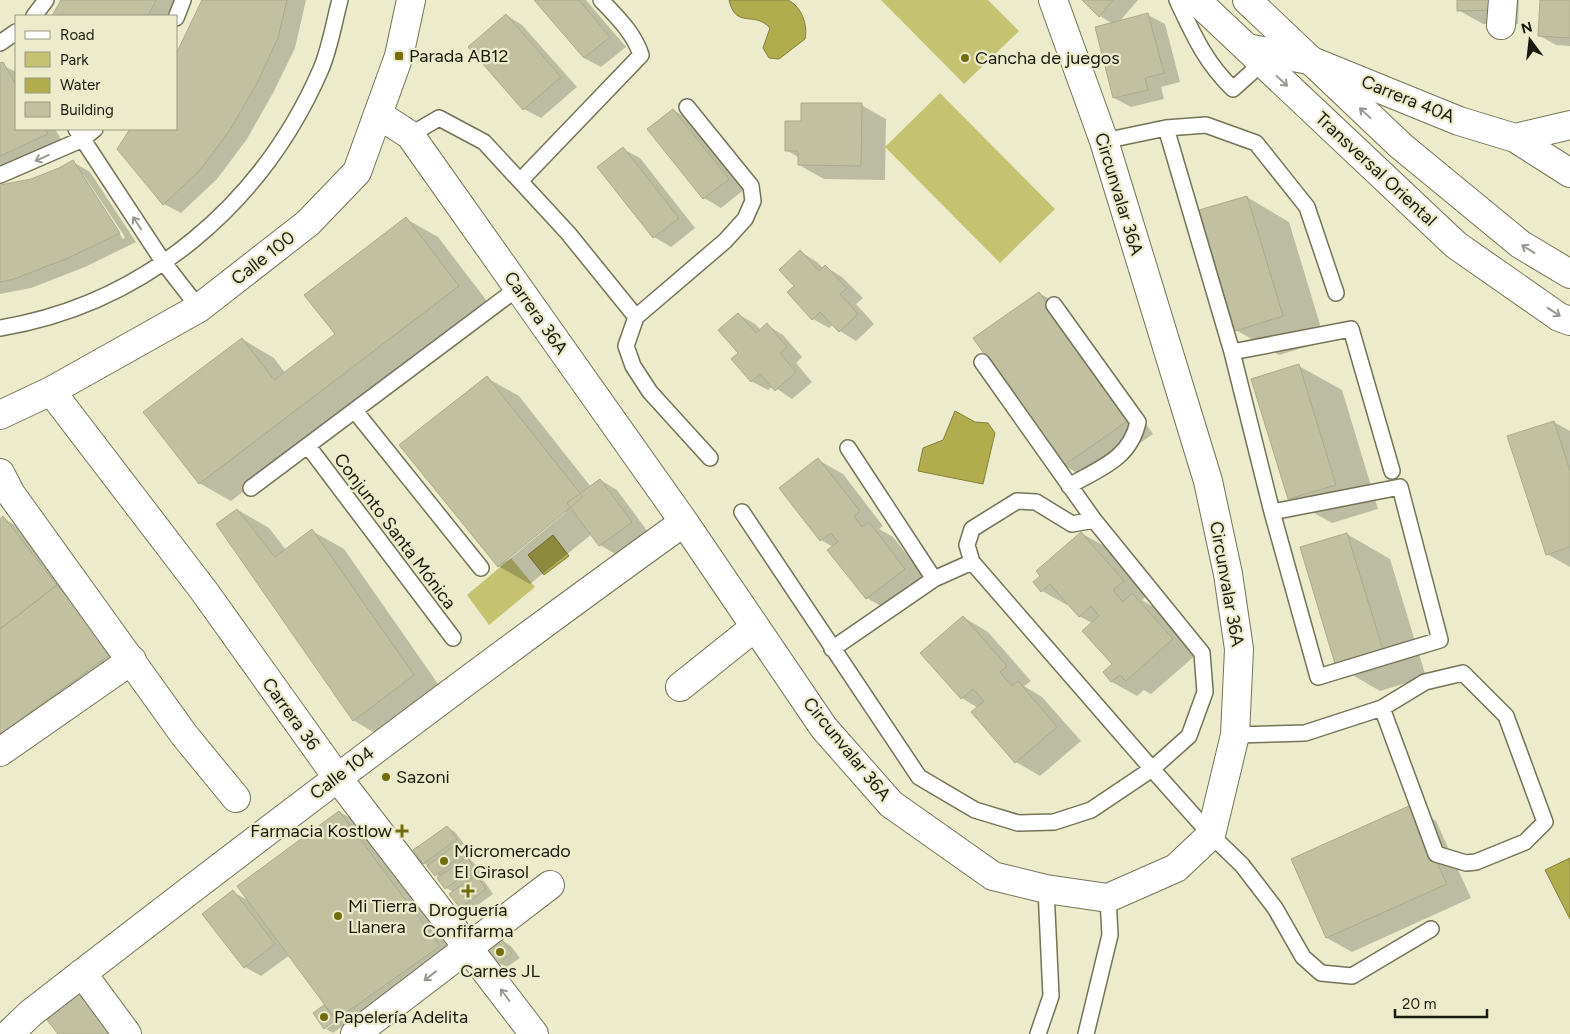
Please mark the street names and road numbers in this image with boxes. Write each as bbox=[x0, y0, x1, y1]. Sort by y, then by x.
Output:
street label: Carrera 40A bbox=[1358, 70, 1458, 128]
street label: Transversal Oriental bbox=[1311, 107, 1441, 231]
street label: Circunvalar 36A bbox=[1090, 130, 1148, 258]
street label: Calle 100 bbox=[227, 226, 299, 290]
street label: Carrera 36A bbox=[499, 267, 573, 359]
street label: Conjunto Santa Mónica bbox=[329, 449, 461, 613]
street label: Circunvalar 36A bbox=[1205, 520, 1249, 648]
street label: Carrera 36 bbox=[257, 674, 325, 754]
street label: Circunvalar 36A bbox=[798, 693, 896, 805]
street label: Calle 104 bbox=[306, 742, 378, 804]

